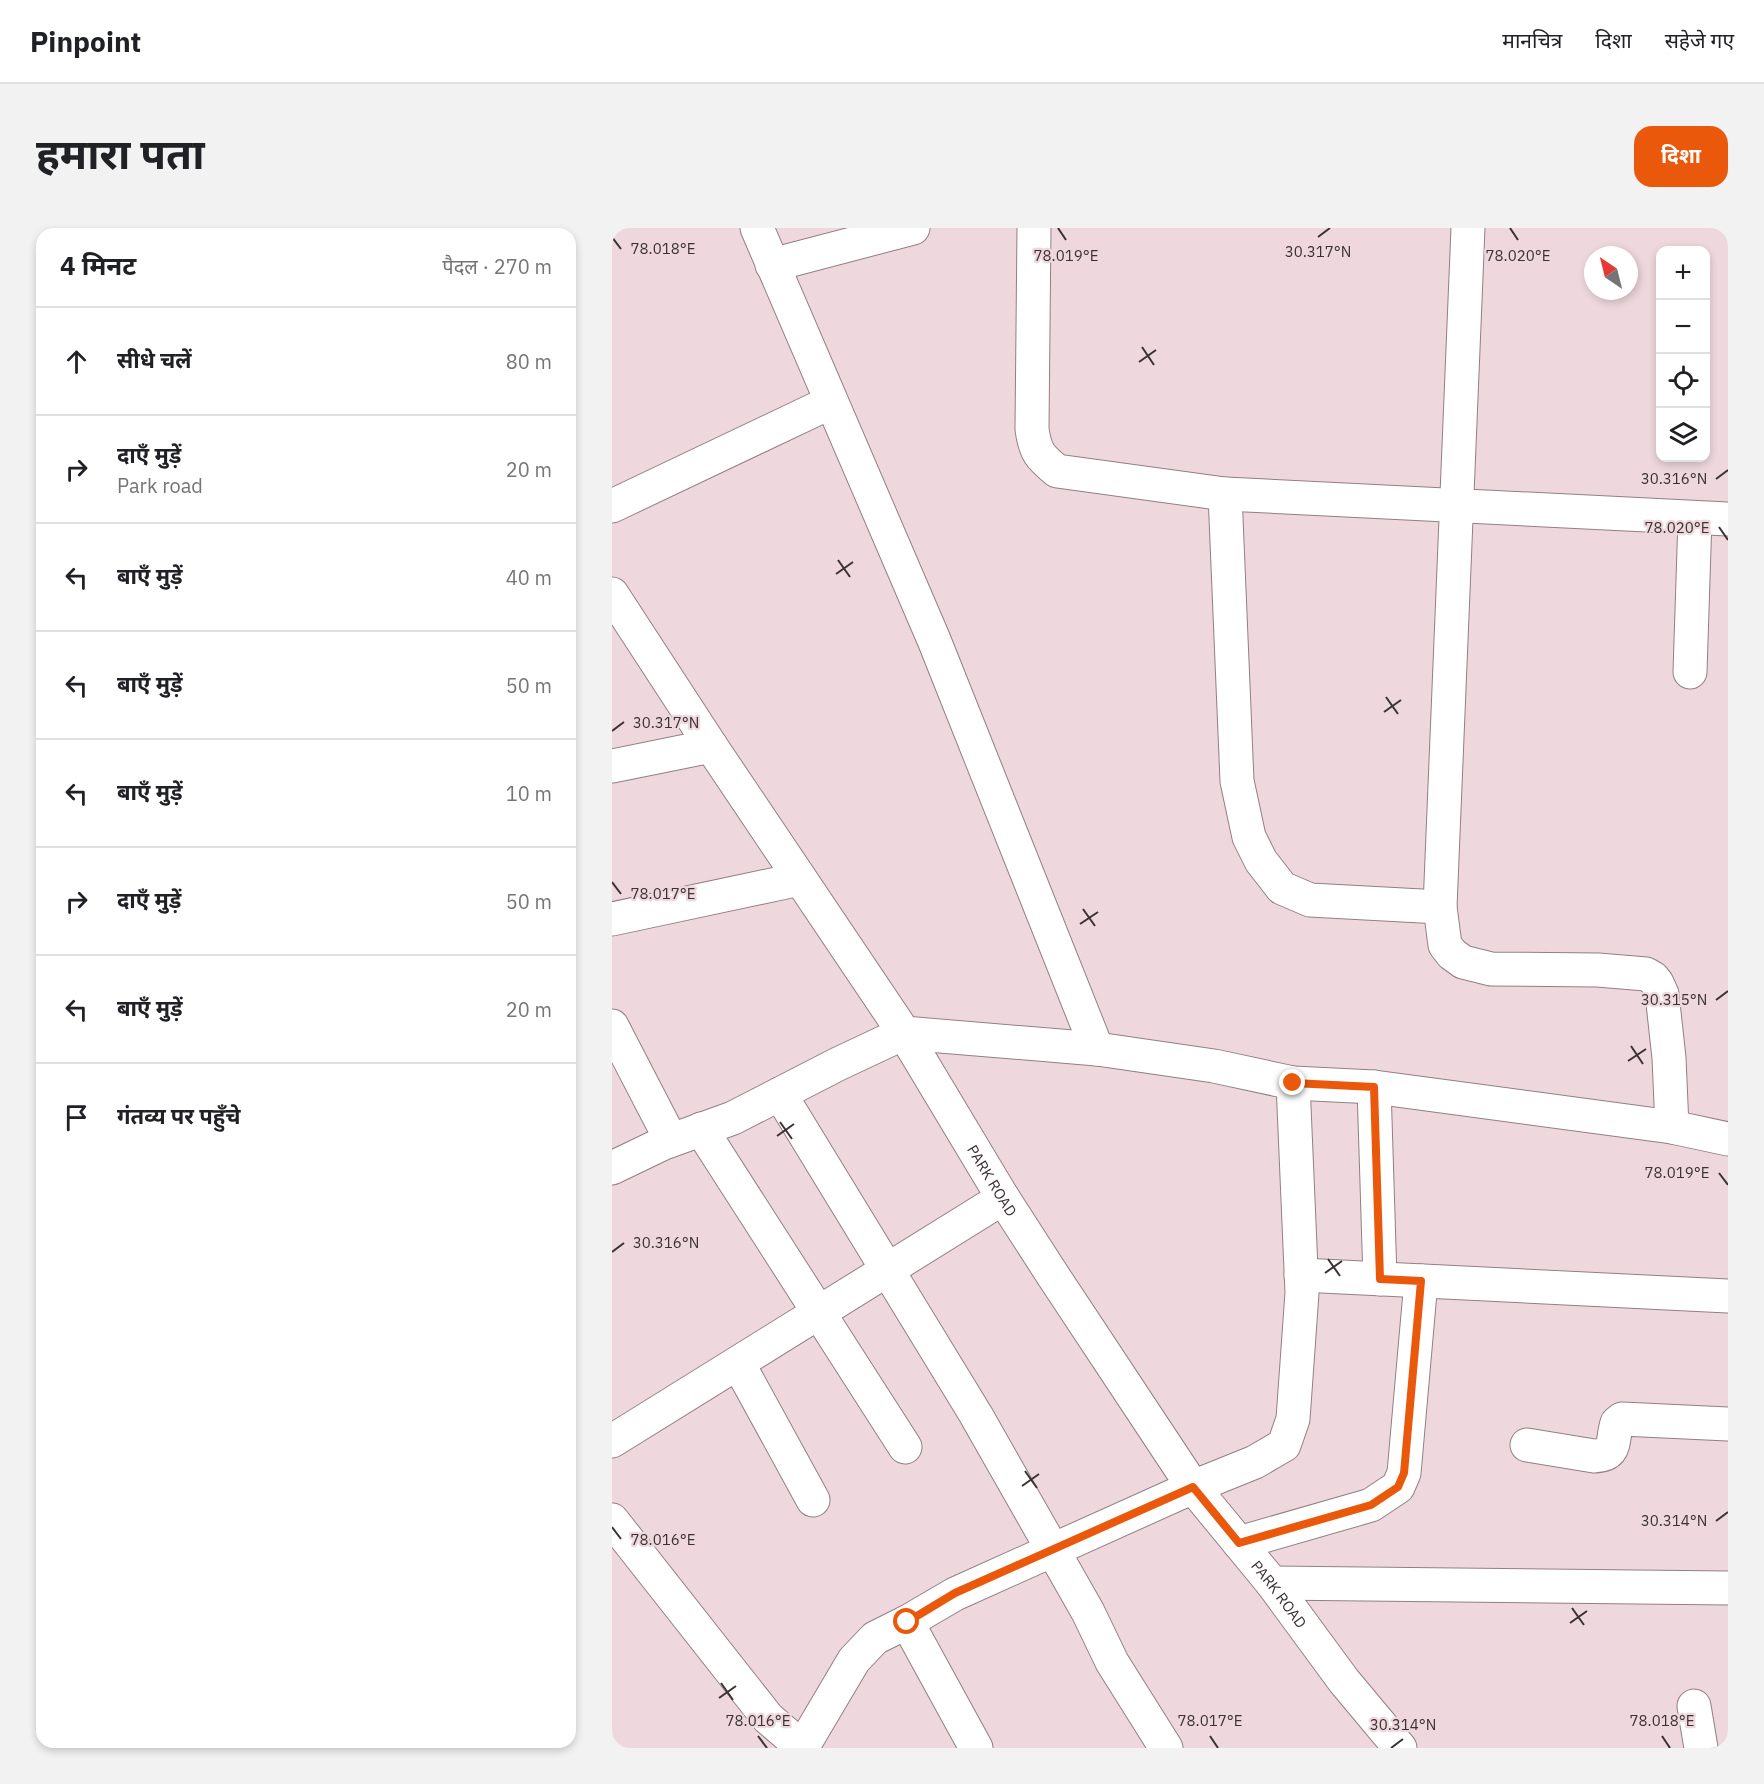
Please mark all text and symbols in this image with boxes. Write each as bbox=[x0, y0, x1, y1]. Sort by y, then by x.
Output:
text: Pinpoint bbox=[30, 23, 141, 60]
text: मानचित्र bbox=[1502, 26, 1562, 54]
text: दिशा bbox=[1595, 26, 1632, 54]
text: सहेजे गए bbox=[1665, 26, 1734, 54]
text: हमारा पता bbox=[36, 126, 205, 181]
button: दिशा bbox=[1634, 126, 1728, 187]
text: 78.018°E bbox=[631, 239, 695, 258]
text: 30.317°N bbox=[1285, 242, 1351, 261]
text: 78.019°E bbox=[1034, 246, 1098, 265]
text: 78.020°E bbox=[1486, 246, 1550, 265]
north arrow bbox=[1584, 246, 1638, 300]
map controls bbox=[1656, 246, 1710, 462]
button: + bbox=[1656, 246, 1710, 300]
text: 4 मिनट bbox=[60, 248, 136, 282]
text: पैदल · 270 m bbox=[442, 253, 552, 280]
button: − bbox=[1656, 300, 1710, 354]
icon: ahead bbox=[60, 345, 93, 378]
text: सीधे चलें bbox=[117, 345, 192, 374]
text: 80 m bbox=[506, 348, 552, 375]
button: locate bbox=[1656, 354, 1710, 408]
button: layers bbox=[1656, 408, 1710, 462]
text: दाएँ मुड़ें bbox=[117, 440, 181, 469]
icon: right bbox=[60, 453, 93, 486]
text: 20 m bbox=[506, 456, 552, 483]
text: 30.316°N bbox=[1641, 469, 1707, 488]
text: Park road bbox=[117, 472, 203, 499]
text: 78.020°E bbox=[1645, 518, 1709, 537]
icon: left bbox=[60, 561, 93, 594]
text: बाएँ मुड़ें bbox=[117, 561, 183, 590]
text: 40 m bbox=[506, 564, 552, 591]
icon: left bbox=[60, 669, 93, 702]
text: बाएँ मुड़ें bbox=[117, 669, 183, 698]
text: 50 m bbox=[506, 672, 552, 699]
text: 30.317°N bbox=[633, 713, 699, 732]
icon: left bbox=[60, 777, 93, 810]
text: बाएँ मुड़ें bbox=[117, 777, 183, 806]
text: 10 m bbox=[506, 780, 552, 807]
text: 78.017°E bbox=[631, 884, 695, 903]
icon: right bbox=[60, 885, 93, 918]
text: दाएँ मुड़ें bbox=[117, 885, 181, 914]
text: 50 m bbox=[506, 888, 552, 915]
text: 30.315°N bbox=[1641, 990, 1707, 1009]
icon: left bbox=[60, 993, 93, 1026]
text: बाएँ मुड़ें bbox=[117, 993, 183, 1022]
text: 20 m bbox=[506, 996, 552, 1023]
route end bbox=[1279, 1069, 1305, 1095]
icon: arrive bbox=[60, 1101, 93, 1134]
text: गंतव्य पर पहुँचे bbox=[117, 1101, 241, 1130]
street label: PARK ROAD bbox=[964, 1141, 1022, 1220]
text: 78.019°E bbox=[1645, 1163, 1709, 1182]
text: 30.316°N bbox=[633, 1233, 699, 1252]
text: 30.314°N bbox=[1641, 1511, 1707, 1530]
text: 78.016°E bbox=[631, 1530, 695, 1549]
street label: PARK ROAD bbox=[1248, 1556, 1311, 1632]
route start bbox=[893, 1608, 919, 1634]
text: 78.016°E bbox=[726, 1711, 790, 1730]
text: 78.017°E bbox=[1178, 1711, 1242, 1730]
text: 78.018°E bbox=[1630, 1711, 1694, 1730]
text: 30.314°N bbox=[1370, 1715, 1436, 1734]

